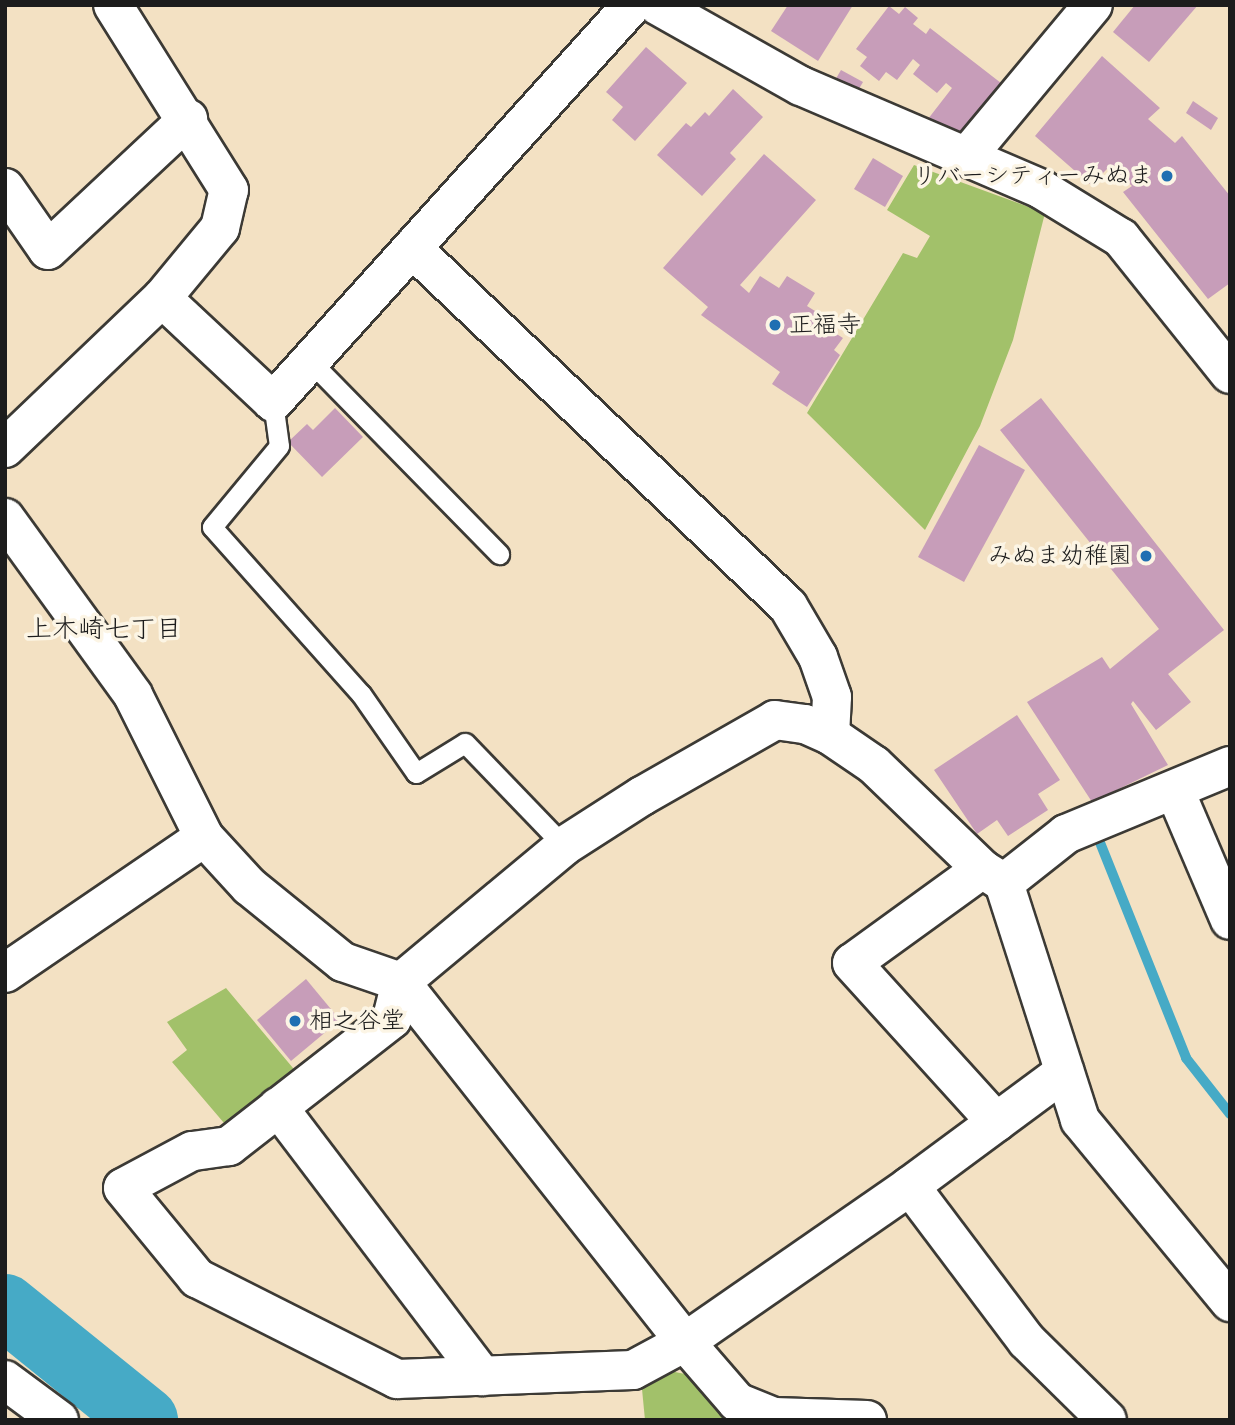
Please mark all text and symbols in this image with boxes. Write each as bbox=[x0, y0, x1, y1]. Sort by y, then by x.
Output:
place label: リバーシティーみぬま bbox=[913, 162, 1153, 190]
marker: リバーシティーみぬま bbox=[1159, 168, 1175, 184]
place label: 正福寺 bbox=[789, 311, 861, 339]
marker: 正福寺 bbox=[767, 317, 783, 333]
place label: みぬま幼稚園 bbox=[988, 542, 1132, 570]
marker: みぬま幼稚園 bbox=[1138, 548, 1154, 564]
district label: 上木崎七丁目 bbox=[26, 614, 182, 646]
place label: 相之谷堂 bbox=[309, 1007, 405, 1035]
marker: 相之谷堂 bbox=[287, 1013, 303, 1029]

